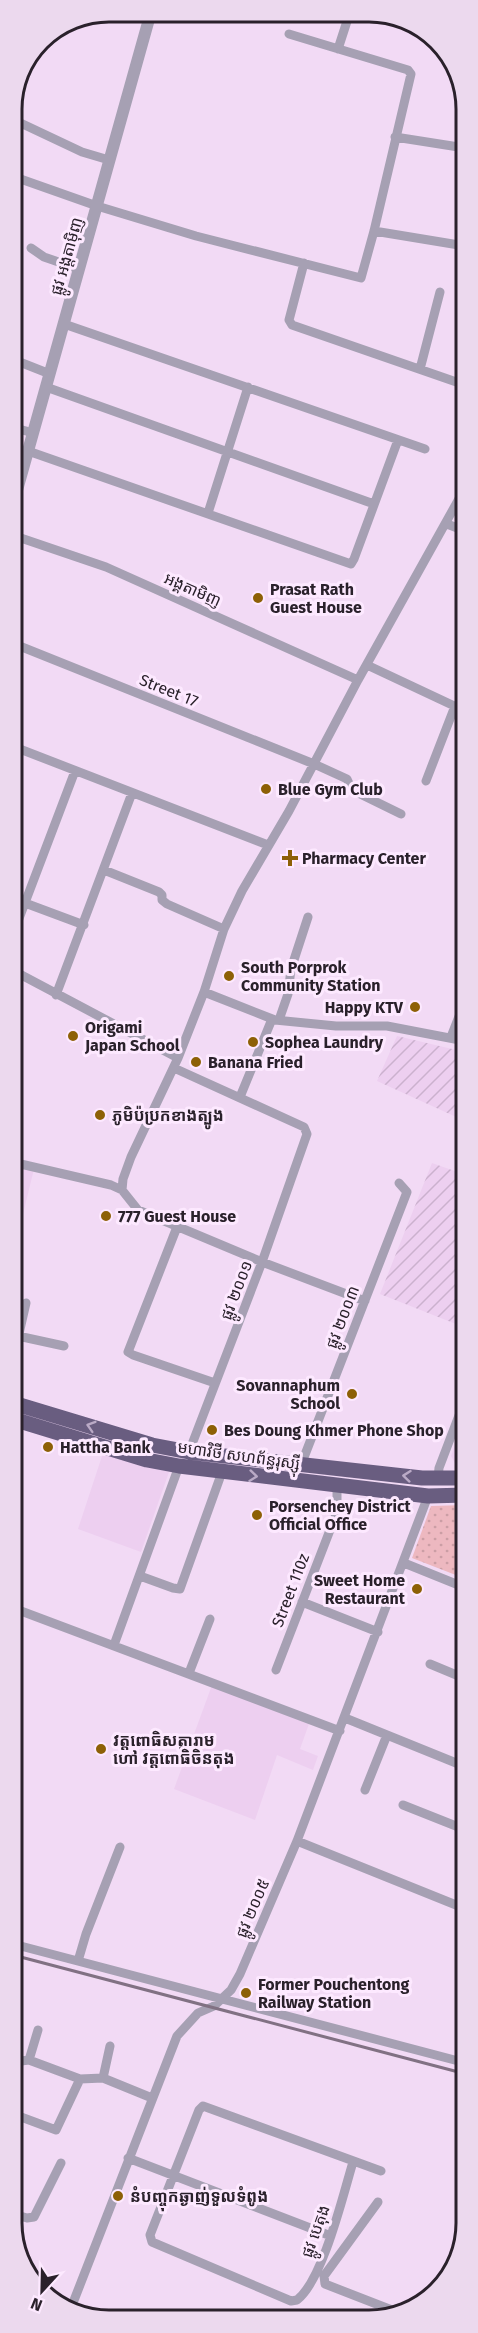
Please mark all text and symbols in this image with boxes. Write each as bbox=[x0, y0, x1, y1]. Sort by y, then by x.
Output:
street label: ផ្លូវ អង្តតាម៉ិញ bbox=[46, 215, 91, 299]
street label: អង្គតាមិញ bbox=[161, 568, 224, 611]
place label: Prasat Rath Guest House bbox=[270, 580, 362, 617]
marker: Prasat Rath Guest House bbox=[251, 591, 265, 605]
street label: Street 17 bbox=[137, 670, 201, 711]
place label: Blue Gym Club bbox=[278, 780, 383, 799]
marker: Blue Gym Club bbox=[259, 782, 273, 796]
place label: Pharmacy Center bbox=[302, 849, 426, 868]
marker: Pharmacy Center bbox=[283, 851, 297, 865]
place label: South Porprok Community Station bbox=[241, 958, 381, 995]
marker: South Porprok Community Station bbox=[222, 969, 236, 983]
place label: Happy KTV bbox=[325, 998, 404, 1017]
marker: Happy KTV bbox=[408, 1000, 422, 1014]
place label: Origami Japan School bbox=[84, 1018, 180, 1055]
marker: Origami Japan School bbox=[66, 1029, 80, 1043]
place label: Sophea Laundry bbox=[265, 1033, 384, 1052]
marker: Sophea Laundry bbox=[246, 1035, 260, 1049]
place label: Banana Fried bbox=[208, 1053, 303, 1072]
marker: Banana Fried bbox=[189, 1055, 203, 1069]
place label: ភូមិប៉ប្រកខាងត្បូង bbox=[112, 1105, 224, 1130]
marker: ភូមិប៉ប្រកខាងត្បូង bbox=[93, 1108, 107, 1122]
place label: 777 Guest House bbox=[118, 1207, 236, 1226]
marker: 777 Guest House bbox=[99, 1209, 113, 1223]
street label: ផ្លូវ ២០០១ bbox=[216, 1258, 261, 1324]
street label: ផ្លូវ ២០០៣ bbox=[322, 1283, 368, 1353]
place label: Sovannaphum School bbox=[236, 1376, 340, 1413]
marker: Sovannaphum School bbox=[345, 1387, 359, 1401]
one-way arrow bbox=[86, 1421, 97, 1433]
place label: Bes Doung Khmer Phone Shop bbox=[224, 1421, 444, 1440]
marker: Bes Doung Khmer Phone Shop bbox=[205, 1423, 219, 1437]
street label: មហាវិថី សហព័ន្ធរុស្ស៊ី bbox=[176, 1436, 302, 1479]
place label: Hattha Bank bbox=[60, 1438, 150, 1457]
marker: Hattha Bank bbox=[41, 1440, 55, 1454]
one-way arrow bbox=[248, 1469, 257, 1482]
one-way arrow bbox=[403, 1471, 412, 1483]
place label: Porsenchey District Official Office bbox=[269, 1497, 412, 1534]
marker: Porsenchey District Official Office bbox=[250, 1508, 264, 1522]
street label: Street 110z bbox=[268, 1551, 313, 1630]
place label: Sweet Home Restaurant bbox=[314, 1571, 406, 1608]
marker: Sweet Home Restaurant bbox=[410, 1582, 424, 1596]
place label: វត្តពោធិសត្តារាម ហៅ វត្តពោធិចិនតុង bbox=[113, 1730, 234, 1769]
marker: វត្តពោធិសត្តារាម ហៅ វត្តពោធិចិនតុង bbox=[94, 1742, 108, 1756]
street label: ផ្លូវ ២០០៥ bbox=[232, 1876, 278, 1942]
place label: Former Pouchentong Railway Station bbox=[258, 1975, 410, 2012]
marker: Former Pouchentong Railway Station bbox=[239, 1986, 253, 2000]
place label: នំបញ្ចុកឆ្ងាញ់ទួលទំពូង bbox=[130, 2185, 268, 2212]
marker: នំបញ្ចុកឆ្ងាញ់ទួលទំពូង bbox=[111, 2189, 125, 2203]
street label: ផ្លូវ បេតុង bbox=[297, 2202, 338, 2262]
north arrow bbox=[12, 2261, 72, 2321]
text: N bbox=[28, 2294, 45, 2315]

